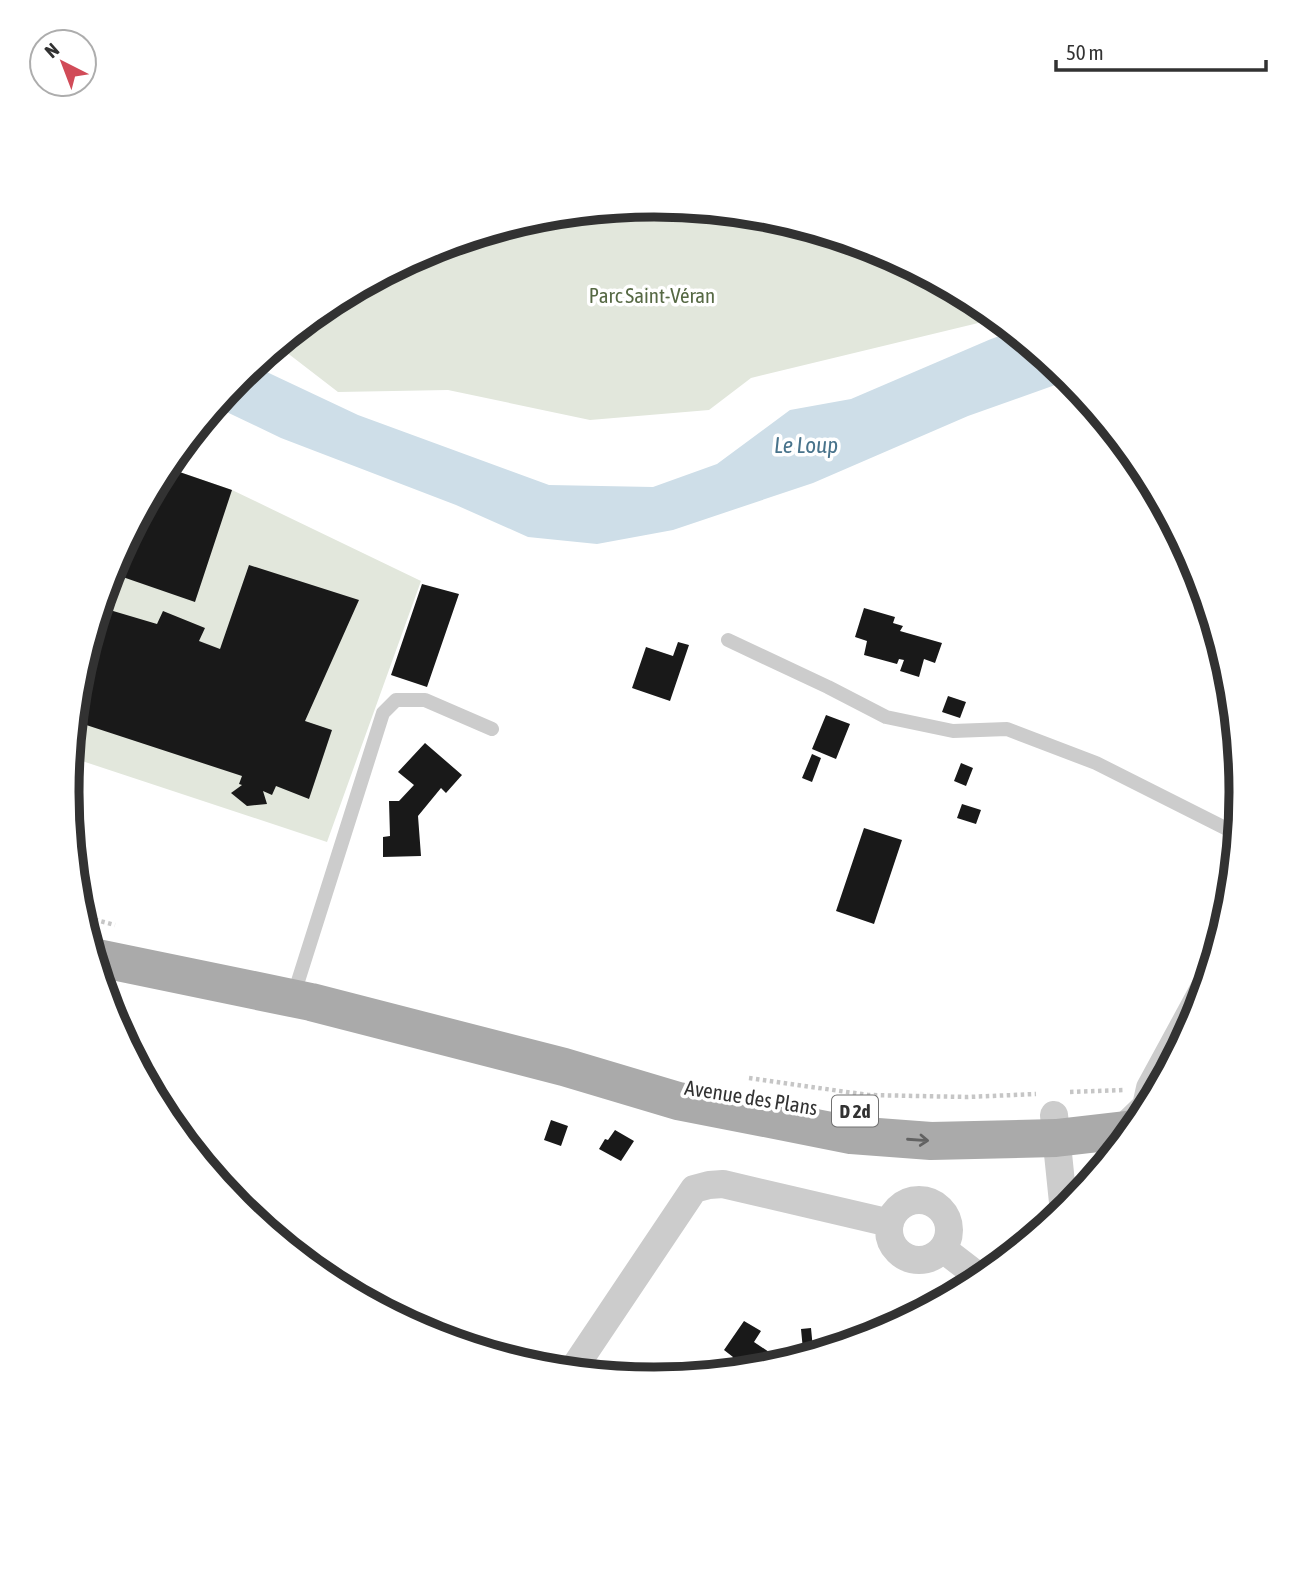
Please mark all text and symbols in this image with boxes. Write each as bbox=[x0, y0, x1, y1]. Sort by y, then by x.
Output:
north arrow bbox=[28, 28, 98, 98]
scale bar bbox=[1056, 28, 1266, 72]
text: N bbox=[40, 38, 63, 62]
text: 50 m bbox=[1066, 40, 1104, 64]
park label: Parc Saint-Véran bbox=[589, 283, 715, 307]
water label: Le Loup bbox=[774, 432, 838, 458]
street label: Avenue des Plans bbox=[683, 1075, 819, 1119]
road number: D 2d bbox=[832, 1096, 878, 1126]
one-way arrow bbox=[906, 1134, 929, 1147]

